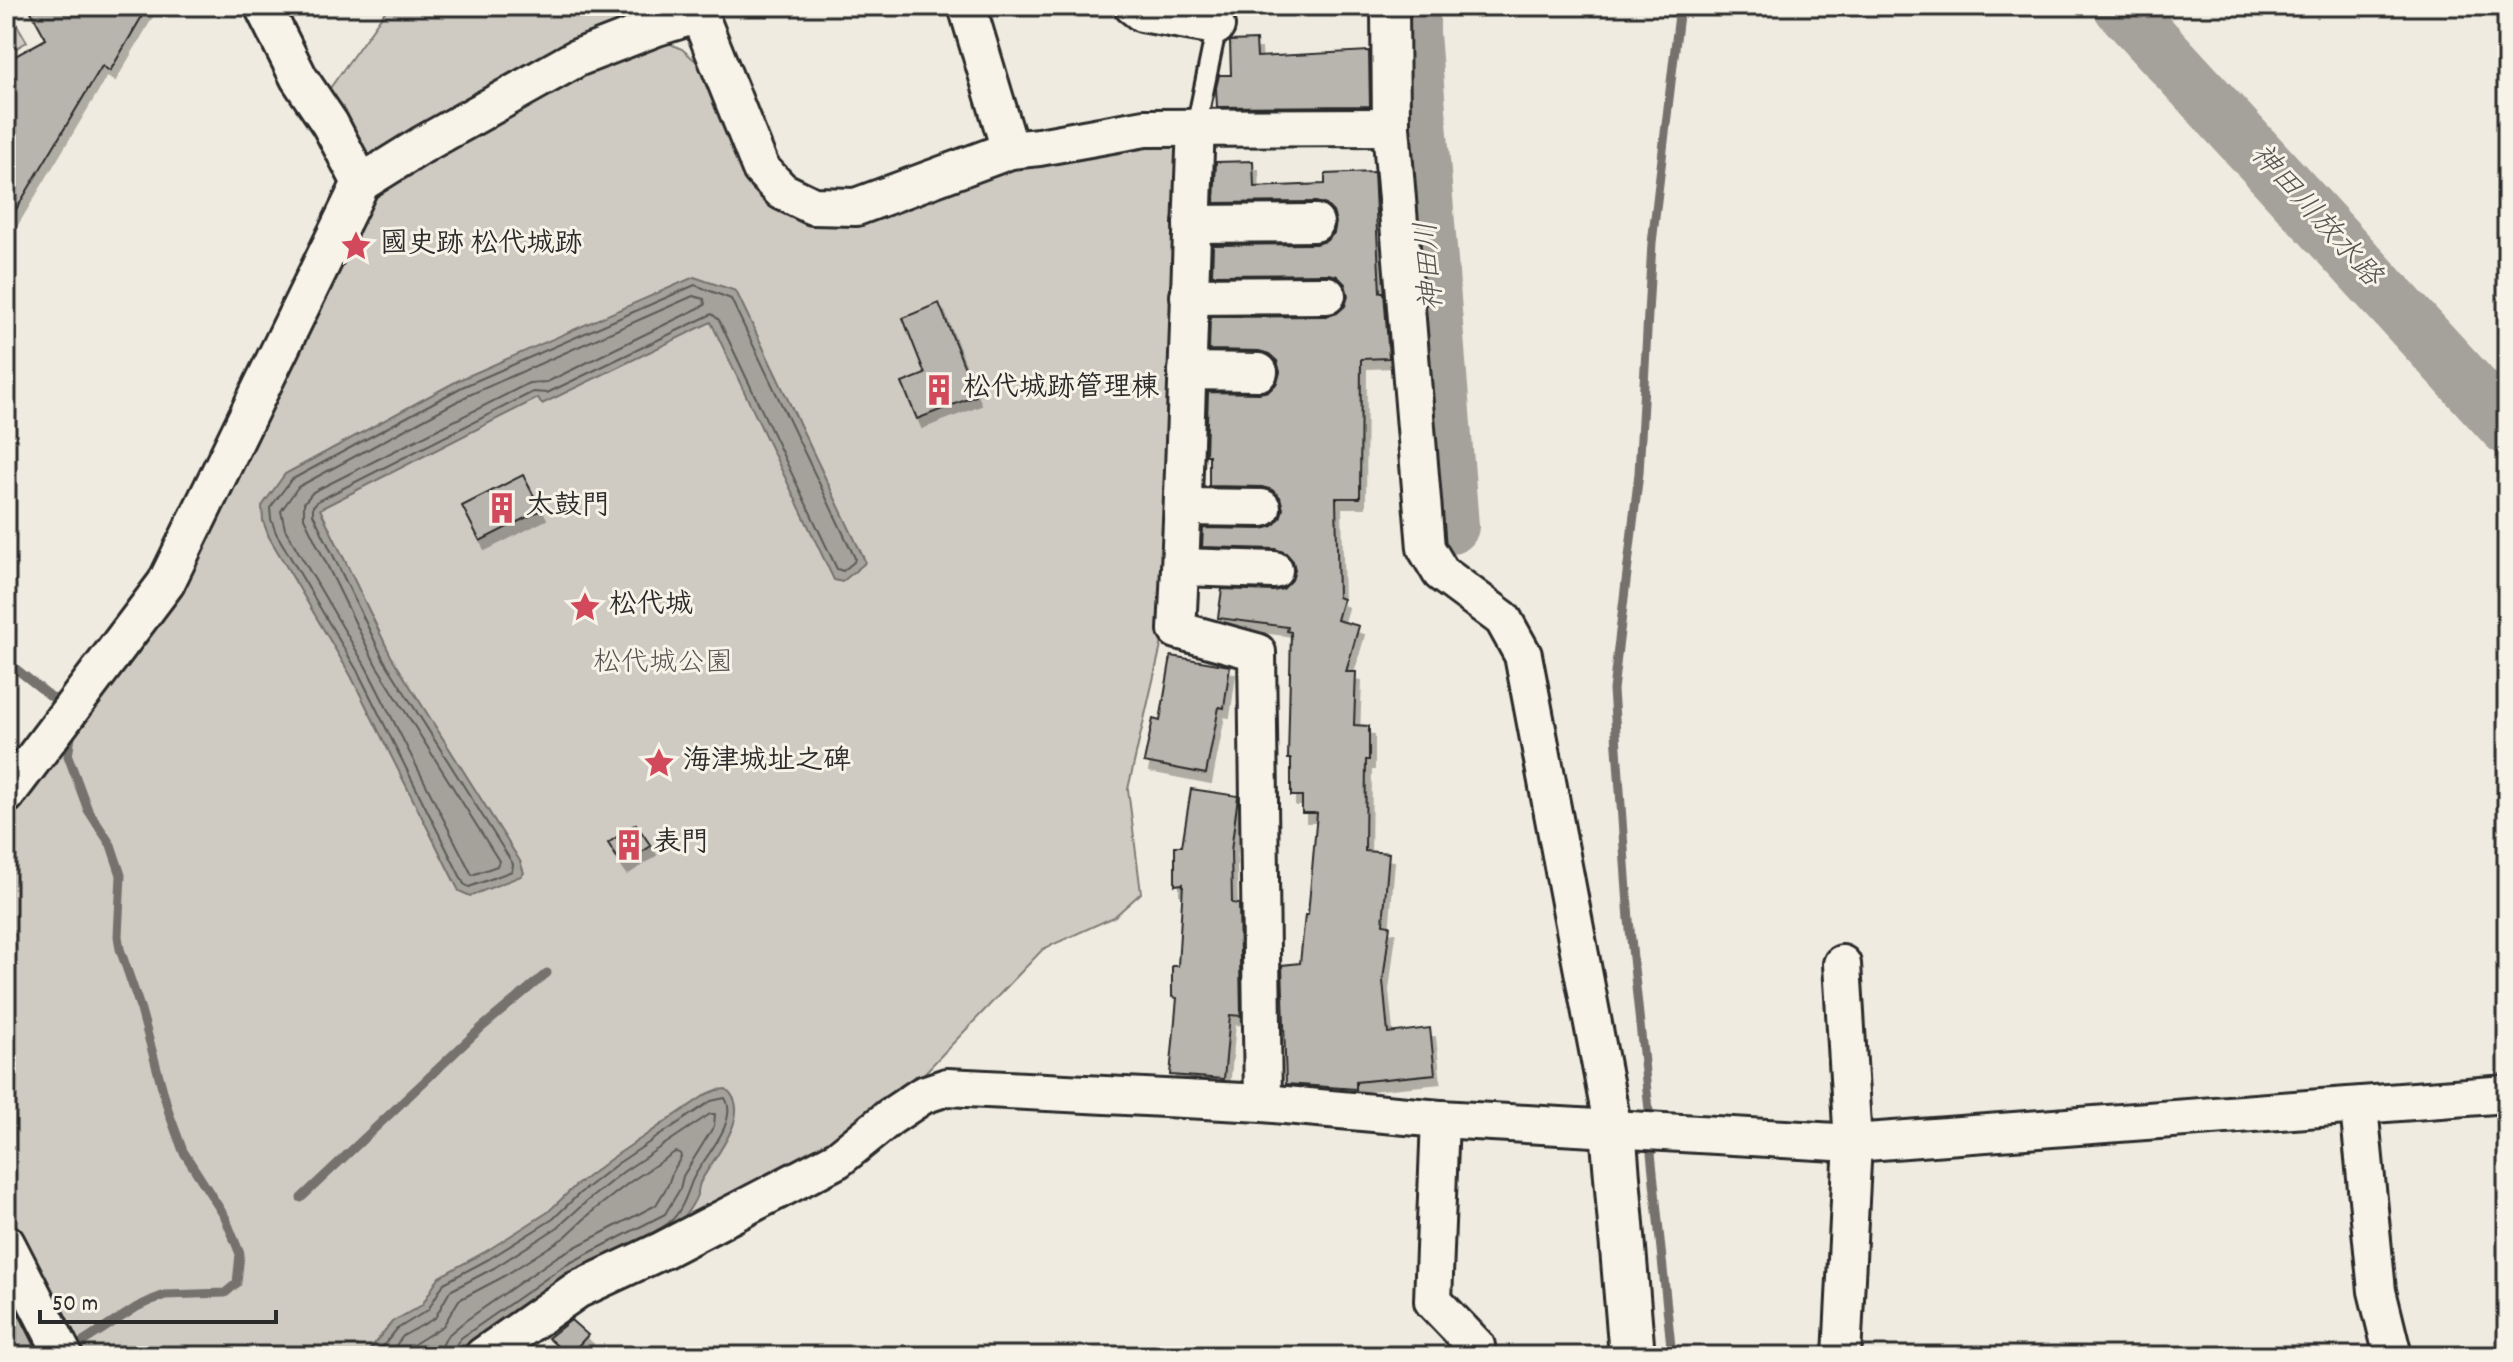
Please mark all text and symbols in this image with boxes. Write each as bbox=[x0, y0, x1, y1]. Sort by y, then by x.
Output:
water label: 神田川放水路 bbox=[2238, 136, 2392, 300]
water label: 神田川 bbox=[1407, 220, 1457, 312]
place label: 國史跡 松代城跡 bbox=[380, 226, 582, 266]
place icon: 國史跡 松代城跡 bbox=[339, 229, 373, 263]
place label: 松代城跡管理棟 bbox=[963, 370, 1159, 410]
building icon: 松代城跡管理棟 bbox=[922, 373, 956, 407]
place label: 太鼓門 bbox=[526, 488, 610, 528]
building icon: 太鼓門 bbox=[485, 491, 519, 525]
place label: 松代城 bbox=[609, 587, 693, 627]
place icon: 松代城 bbox=[568, 590, 602, 624]
park label: 松代城公園 bbox=[593, 645, 733, 685]
place label: 海津城址之碑 bbox=[683, 743, 851, 783]
place icon: 海津城址之碑 bbox=[642, 746, 676, 780]
place label: 表門 bbox=[653, 825, 709, 865]
building icon: 表門 bbox=[612, 828, 646, 862]
scale bar bbox=[40, 1274, 276, 1324]
text: 50 m bbox=[52, 1288, 98, 1322]

